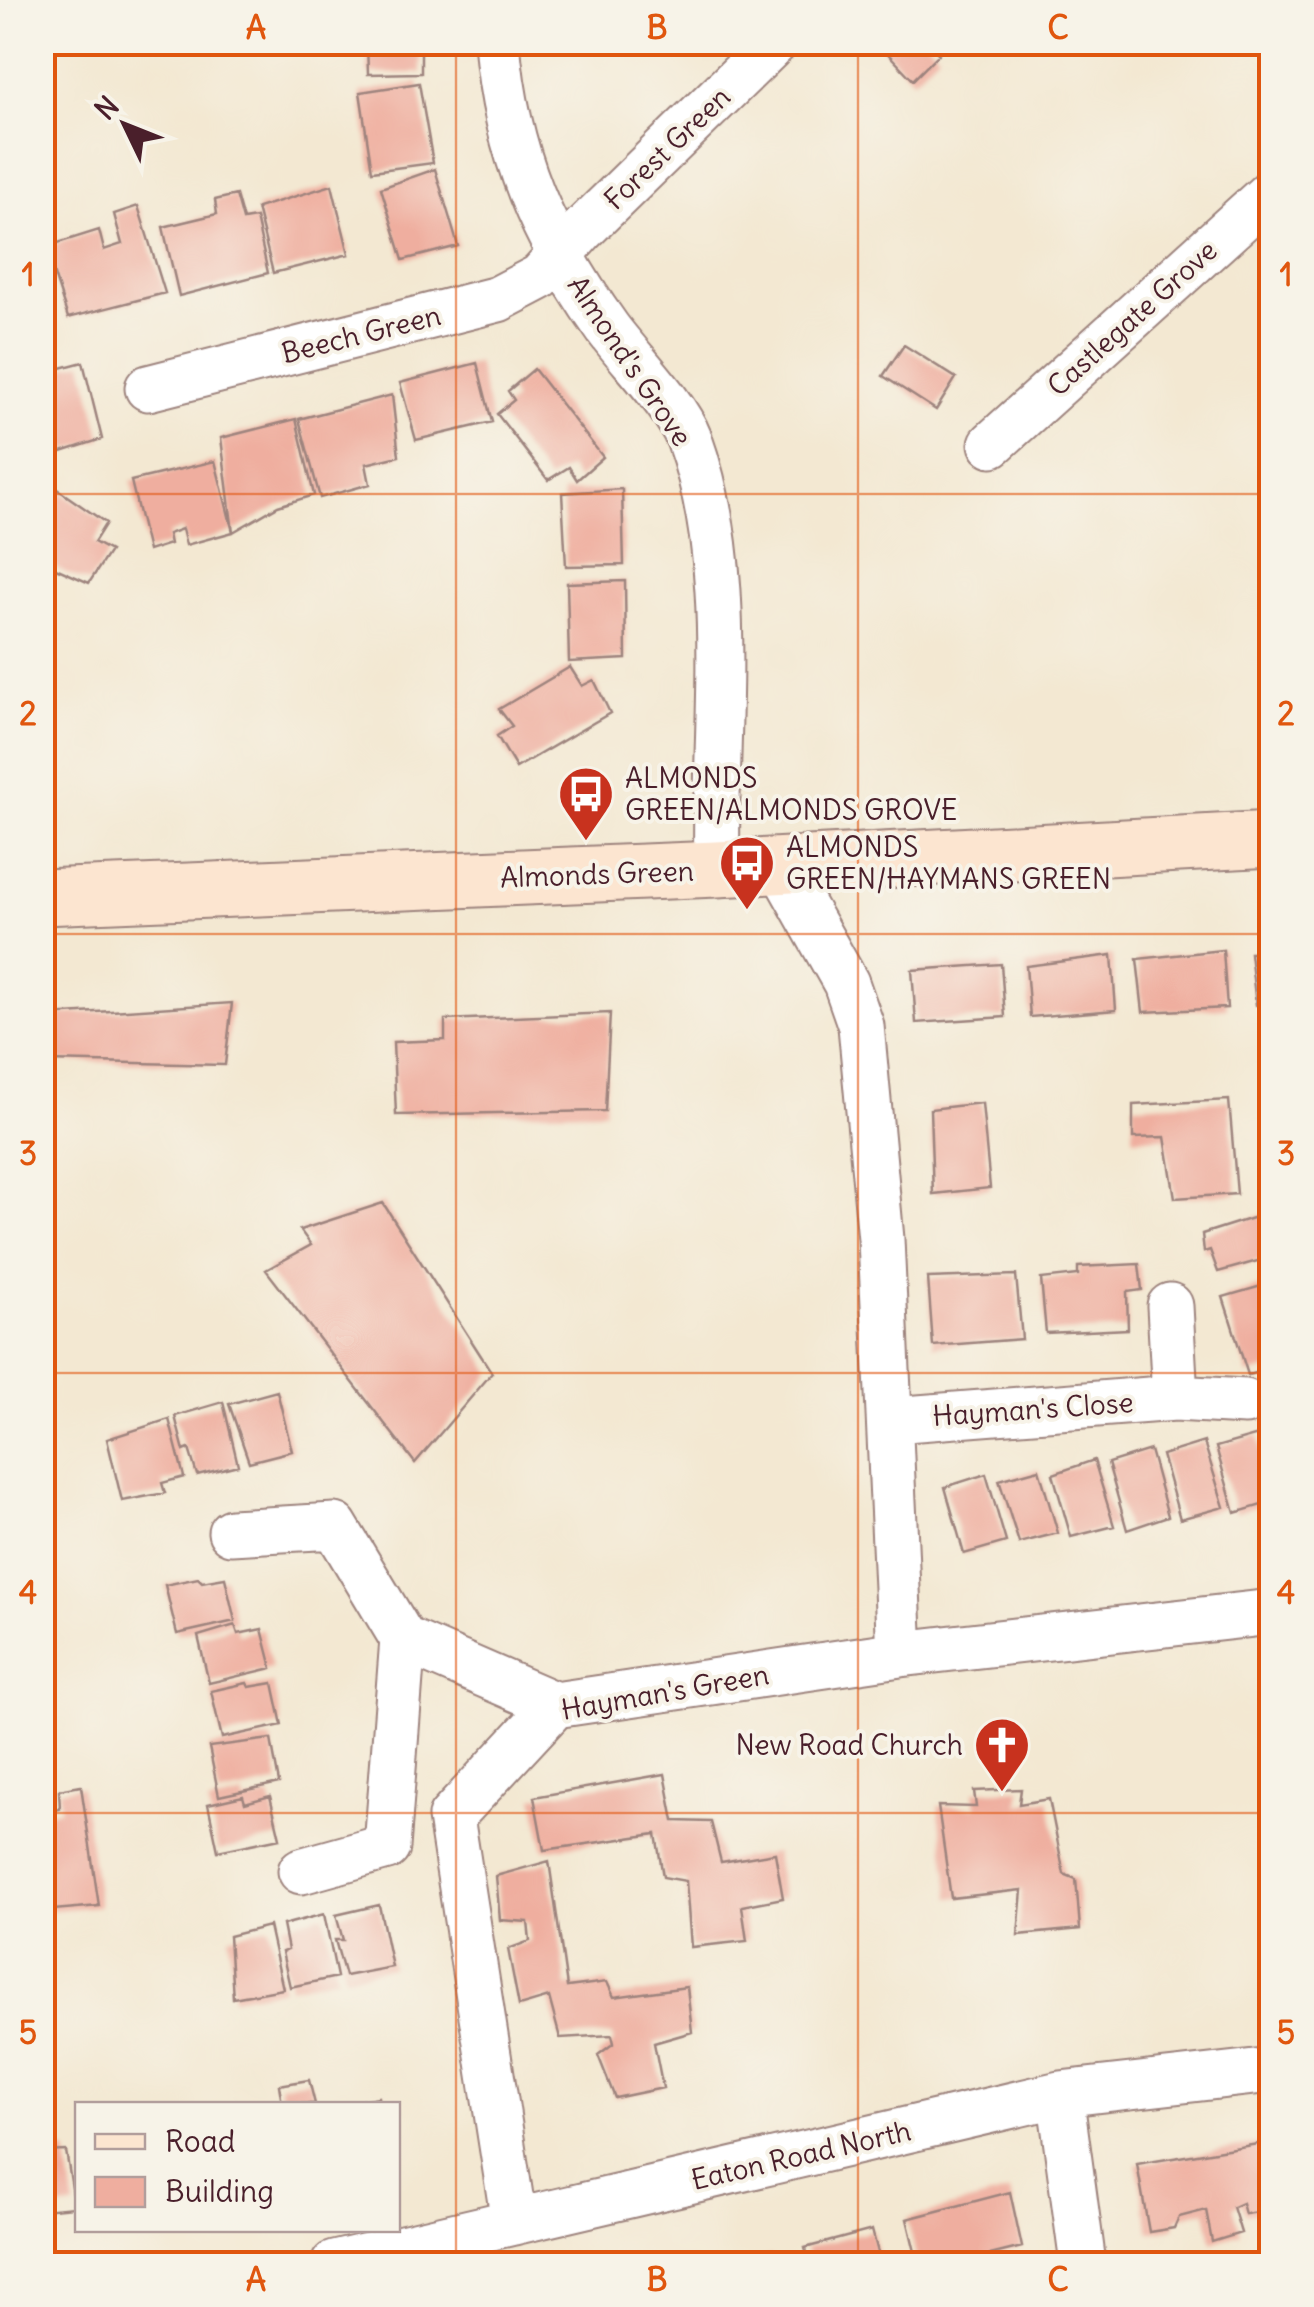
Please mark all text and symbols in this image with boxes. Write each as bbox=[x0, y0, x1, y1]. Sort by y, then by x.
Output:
text: A bbox=[246, 7, 266, 48]
text: B bbox=[647, 7, 667, 48]
text: C bbox=[1047, 7, 1069, 48]
north arrow bbox=[75, 75, 175, 175]
street label: Forest Green bbox=[596, 79, 738, 217]
text: N bbox=[87, 89, 126, 127]
street label: Castlegate Grove bbox=[1040, 232, 1224, 404]
text: 1 bbox=[22, 254, 34, 295]
text: 1 bbox=[1280, 254, 1292, 295]
street label: Almond's Grove bbox=[560, 269, 700, 453]
street label: Beech Green bbox=[278, 297, 444, 371]
text: 2 bbox=[19, 693, 37, 734]
text: 2 bbox=[1277, 693, 1295, 734]
place label: ALMONDS GREEN/ALMONDS GROVE bbox=[625, 760, 957, 828]
bus stop icon: ALMONDS GREEN/ALMONDS GROVE bbox=[556, 764, 616, 843]
place label: ALMONDS GREEN/HAYMANS GREEN bbox=[786, 829, 1111, 897]
bus stop icon: ALMONDS GREEN/HAYMANS GREEN bbox=[717, 833, 777, 912]
street label: Almonds Green bbox=[500, 853, 694, 895]
text: 3 bbox=[19, 1133, 37, 1174]
text: 3 bbox=[1277, 1133, 1295, 1174]
street label: Hayman's Close bbox=[931, 1384, 1135, 1434]
text: 4 bbox=[19, 1572, 37, 1613]
text: 4 bbox=[1277, 1572, 1295, 1613]
street label: Hayman's Green bbox=[558, 1656, 772, 1728]
church icon: New Road Church bbox=[972, 1715, 1032, 1794]
place label: New Road Church bbox=[735, 1727, 963, 1763]
text: 5 bbox=[19, 2012, 37, 2053]
text: 5 bbox=[1277, 2012, 1295, 2053]
legend bbox=[75, 2102, 400, 2232]
street label: Eaton Road North bbox=[688, 2112, 914, 2198]
text: Road bbox=[165, 2122, 235, 2160]
text: Building bbox=[165, 2172, 274, 2210]
text: A bbox=[246, 2259, 266, 2300]
text: B bbox=[647, 2259, 667, 2300]
text: C bbox=[1047, 2259, 1069, 2300]

